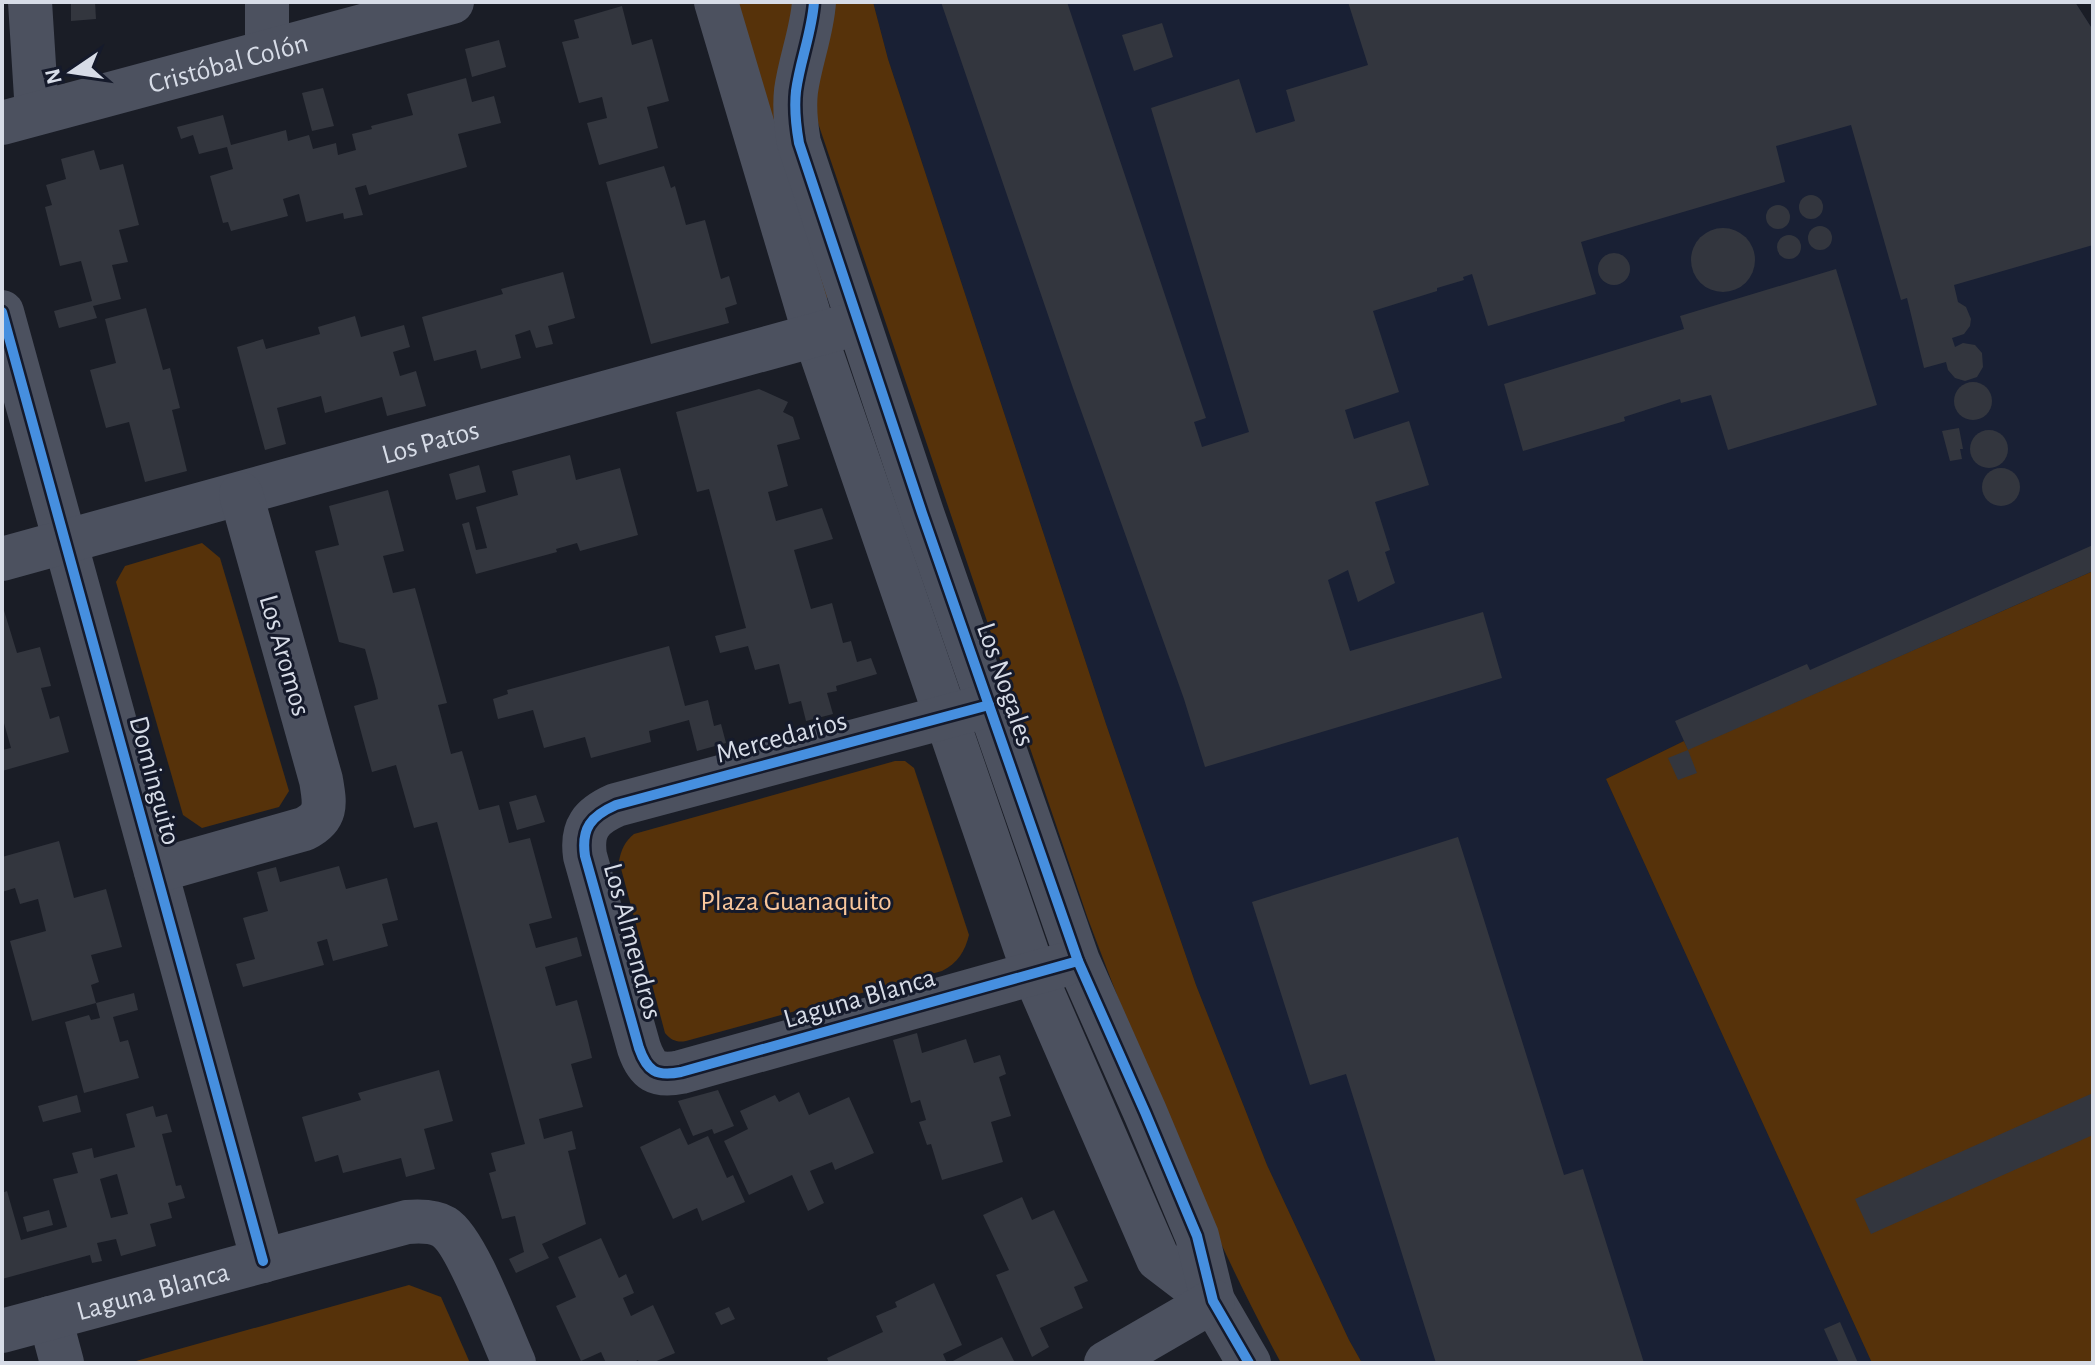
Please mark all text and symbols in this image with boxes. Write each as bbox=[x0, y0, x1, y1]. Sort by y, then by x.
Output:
street label: Cristóbal Colón bbox=[146, 29, 311, 99]
north arrow bbox=[32, 32, 112, 112]
text: N bbox=[41, 66, 66, 86]
street label: Los Patos bbox=[379, 416, 482, 470]
street label: Los Aromos bbox=[253, 592, 315, 719]
street label: Los Nogales bbox=[971, 619, 1039, 750]
street label: Mercedarios bbox=[713, 707, 850, 769]
street label: Dominguito bbox=[123, 713, 185, 848]
street label: Los Almendros bbox=[598, 860, 666, 1023]
park label: Plaza Guanaquito bbox=[700, 888, 892, 916]
street label: Laguna Blanca bbox=[780, 964, 939, 1034]
street label: Laguna Blanca bbox=[74, 1258, 233, 1326]

